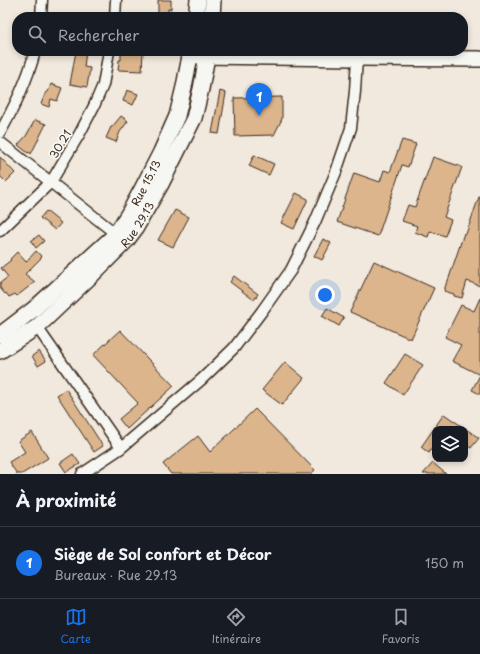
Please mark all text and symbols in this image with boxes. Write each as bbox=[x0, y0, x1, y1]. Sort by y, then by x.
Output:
search box bbox=[12, 12, 468, 56]
icon: search bbox=[26, 23, 48, 45]
text: Rechercher bbox=[58, 23, 139, 46]
pin: 1 bbox=[246, 83, 272, 116]
street label: 30.21 bbox=[45, 126, 75, 162]
street label: Rue 15.13 bbox=[126, 157, 164, 209]
street label: Rue 29.13 bbox=[116, 198, 158, 251]
your location bbox=[315, 285, 335, 305]
map controls bbox=[432, 426, 468, 462]
button: layers bbox=[432, 426, 468, 462]
text: À proximité bbox=[16, 487, 116, 513]
text: Siège de Sol confort et Décor bbox=[54, 542, 272, 565]
text: 1 bbox=[26, 553, 32, 572]
text: 150 m bbox=[425, 553, 464, 572]
text: Bureaux · Rue 29.13 bbox=[54, 565, 177, 584]
tab: Carte bbox=[60, 606, 91, 647]
tab: Itinéraire bbox=[212, 606, 261, 647]
tab: Favoris bbox=[382, 606, 420, 647]

